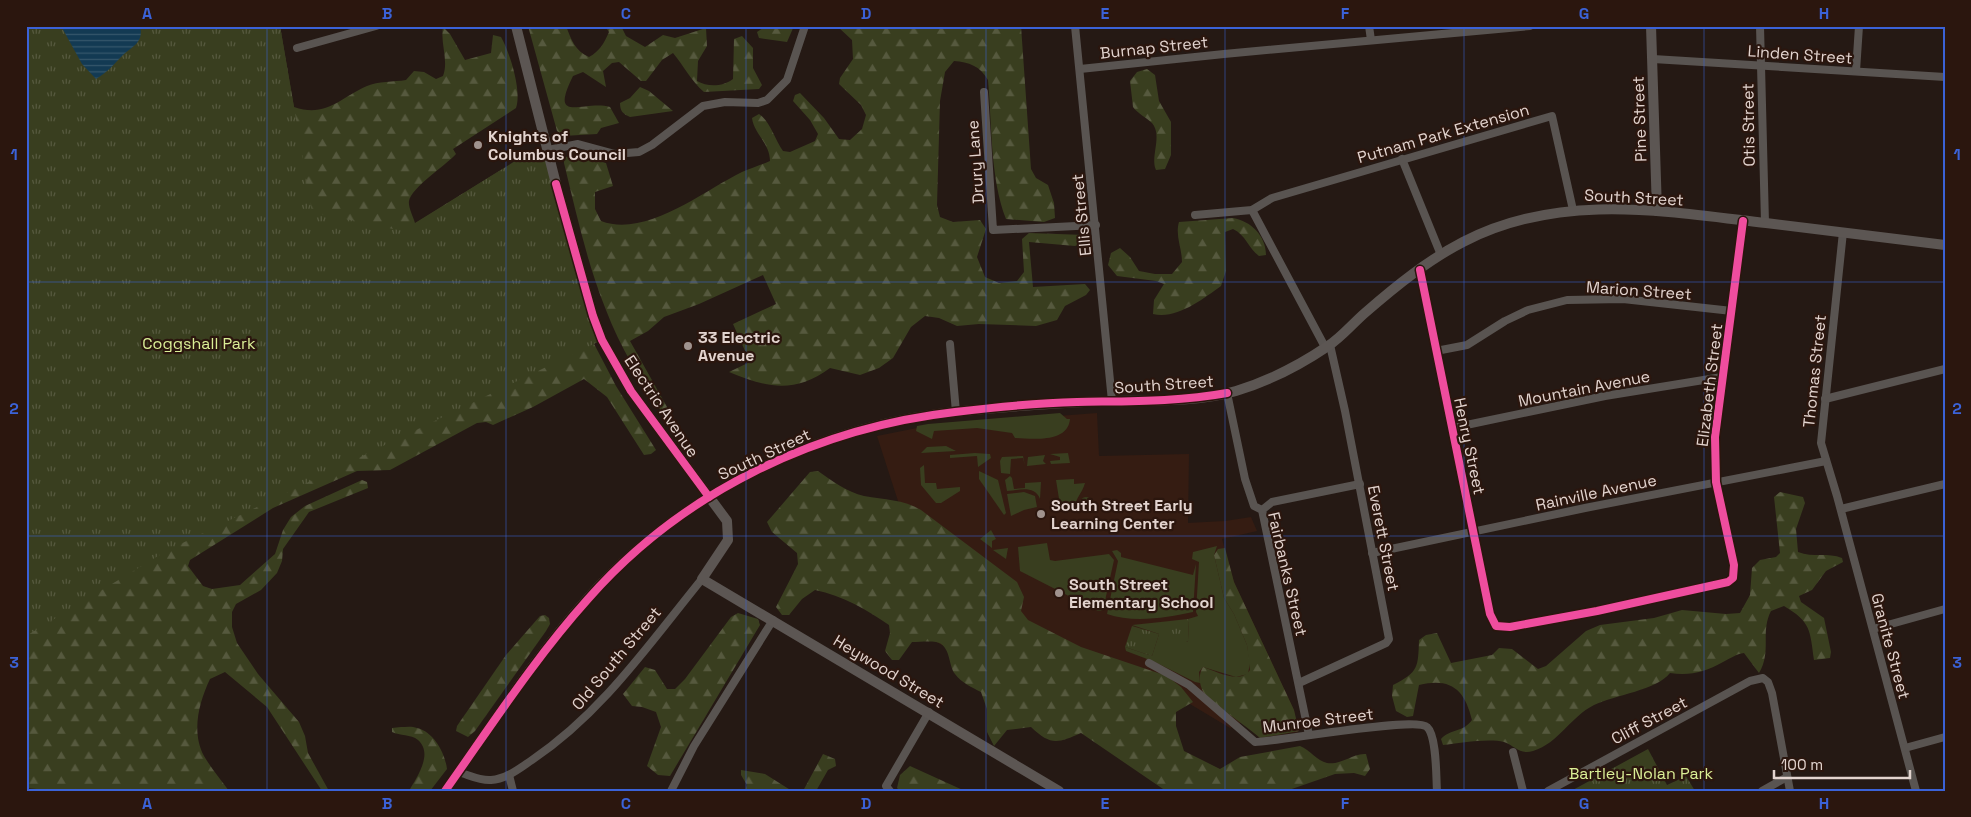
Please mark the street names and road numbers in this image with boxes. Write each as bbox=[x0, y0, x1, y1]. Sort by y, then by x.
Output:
street label: Burnap Street bbox=[1099, 31, 1209, 64]
street label: Linden Street bbox=[1747, 40, 1853, 69]
street label: Pine Street bbox=[1628, 76, 1651, 162]
street label: Otis Street bbox=[1737, 83, 1760, 167]
street label: Putnam Park Extension bbox=[1355, 99, 1532, 168]
street label: Drury Lane bbox=[962, 120, 989, 204]
street label: Ellis Street bbox=[1067, 173, 1096, 257]
street label: South Street bbox=[1584, 184, 1684, 211]
street label: Marion Street bbox=[1586, 276, 1692, 305]
street label: Thomas Street bbox=[1798, 314, 1831, 429]
street label: Elizabeth Street bbox=[1692, 322, 1727, 448]
street label: Electric Avenue bbox=[620, 351, 704, 461]
street label: Mountain Avenue bbox=[1516, 365, 1652, 412]
street label: South Street bbox=[1114, 371, 1214, 398]
street label: Henry Street bbox=[1449, 396, 1490, 497]
street label: South Street bbox=[715, 424, 814, 485]
street label: Rainville Avenue bbox=[1534, 469, 1658, 516]
street label: Everett Street bbox=[1363, 483, 1404, 593]
street label: Fairbanks Street bbox=[1263, 510, 1312, 638]
street label: Granite Street bbox=[1866, 591, 1915, 701]
street label: Old South Street bbox=[567, 602, 666, 714]
street label: Heywood Street bbox=[830, 630, 948, 713]
street label: Cliff Street bbox=[1608, 692, 1691, 749]
street label: Munroe Street bbox=[1261, 703, 1375, 738]

